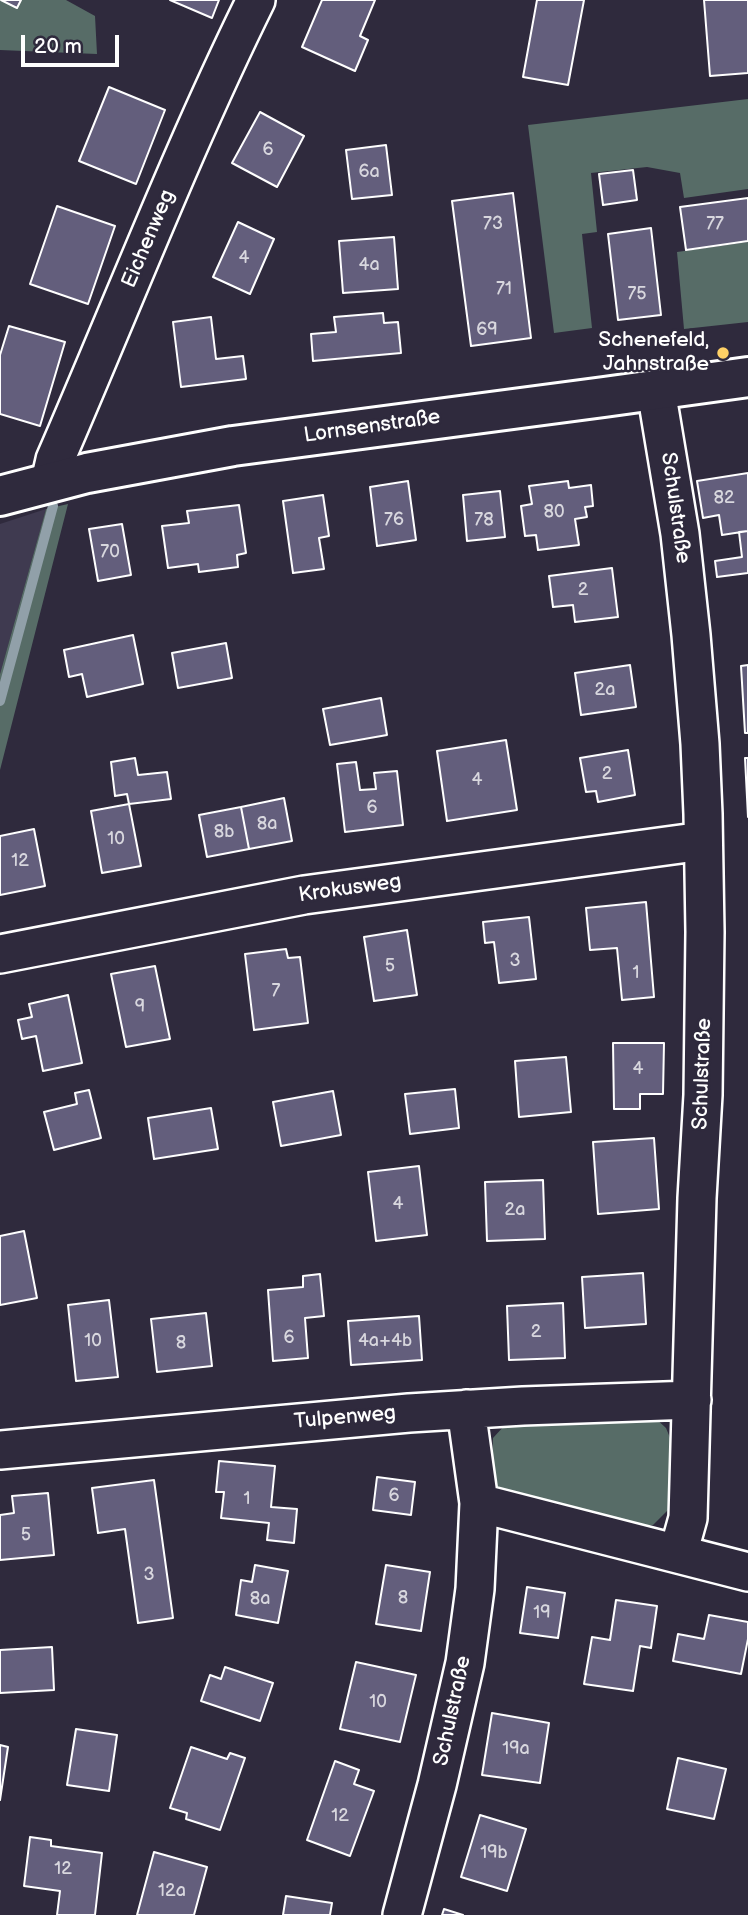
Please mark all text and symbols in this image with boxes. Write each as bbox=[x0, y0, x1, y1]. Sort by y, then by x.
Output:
scale bar bbox=[24, 21, 122, 65]
text: 20 m bbox=[34, 34, 82, 59]
house number: 6 bbox=[263, 139, 273, 161]
house number: 6a bbox=[358, 161, 380, 183]
street label: Eichenweg bbox=[117, 186, 181, 292]
house number: 73 bbox=[483, 213, 503, 235]
house number: 77 bbox=[706, 213, 724, 235]
house number: 4 bbox=[239, 247, 249, 269]
house number: 4a bbox=[358, 254, 380, 276]
house number: 71 bbox=[496, 278, 512, 300]
house number: 75 bbox=[627, 283, 647, 305]
house number: 69 bbox=[476, 319, 498, 341]
place label: Schenefeld, Jahnstraße bbox=[598, 328, 709, 378]
marker: Schenefeld, Jahnstraße bbox=[715, 345, 731, 361]
street label: Lornsenstraße bbox=[302, 405, 442, 449]
street label: Schulstraße bbox=[655, 451, 695, 565]
house number: 82 bbox=[713, 487, 735, 509]
house number: 80 bbox=[543, 501, 565, 523]
house number: 76 bbox=[384, 509, 404, 531]
house number: 78 bbox=[474, 509, 494, 531]
house number: 70 bbox=[100, 541, 120, 563]
house number: 2 bbox=[578, 579, 588, 601]
house number: 2a bbox=[595, 679, 615, 701]
house number: 2 bbox=[602, 763, 612, 785]
house number: 4 bbox=[472, 769, 482, 791]
house number: 6 bbox=[367, 797, 377, 819]
house number: 8a bbox=[257, 813, 277, 835]
house number: 8b bbox=[214, 821, 234, 843]
house number: 10 bbox=[107, 828, 125, 850]
house number: 12 bbox=[11, 850, 29, 872]
street label: Krokusweg bbox=[297, 869, 403, 909]
house number: 3 bbox=[509, 950, 521, 972]
house number: 5 bbox=[385, 955, 395, 977]
house number: 1 bbox=[633, 962, 639, 984]
house number: 7 bbox=[272, 980, 280, 1002]
house number: 9 bbox=[135, 996, 145, 1018]
street label: Schulstraße bbox=[688, 1018, 718, 1130]
house number: 4 bbox=[633, 1058, 643, 1080]
house number: 4 bbox=[393, 1193, 403, 1215]
house number: 2a bbox=[505, 1199, 525, 1221]
house number: 2 bbox=[531, 1321, 541, 1343]
house number: 6 bbox=[284, 1327, 294, 1349]
house number: 10 bbox=[84, 1330, 102, 1352]
house number: 4a+4b bbox=[358, 1330, 412, 1352]
house number: 8 bbox=[176, 1332, 186, 1354]
street label: Tulpenweg bbox=[293, 1401, 397, 1435]
house number: 6 bbox=[389, 1485, 399, 1507]
house number: 1 bbox=[244, 1488, 250, 1510]
house number: 5 bbox=[21, 1524, 31, 1546]
house number: 3 bbox=[143, 1564, 155, 1586]
house number: 8 bbox=[398, 1587, 408, 1609]
house number: 8a bbox=[250, 1588, 270, 1610]
house number: 19 bbox=[533, 1602, 551, 1624]
street label: Schulstraße bbox=[429, 1654, 477, 1768]
house number: 10 bbox=[369, 1691, 387, 1713]
house number: 19a bbox=[502, 1738, 530, 1760]
house number: 12 bbox=[331, 1805, 349, 1827]
house number: 19b bbox=[480, 1842, 508, 1864]
house number: 12 bbox=[54, 1858, 72, 1880]
house number: 12a bbox=[158, 1880, 186, 1902]

